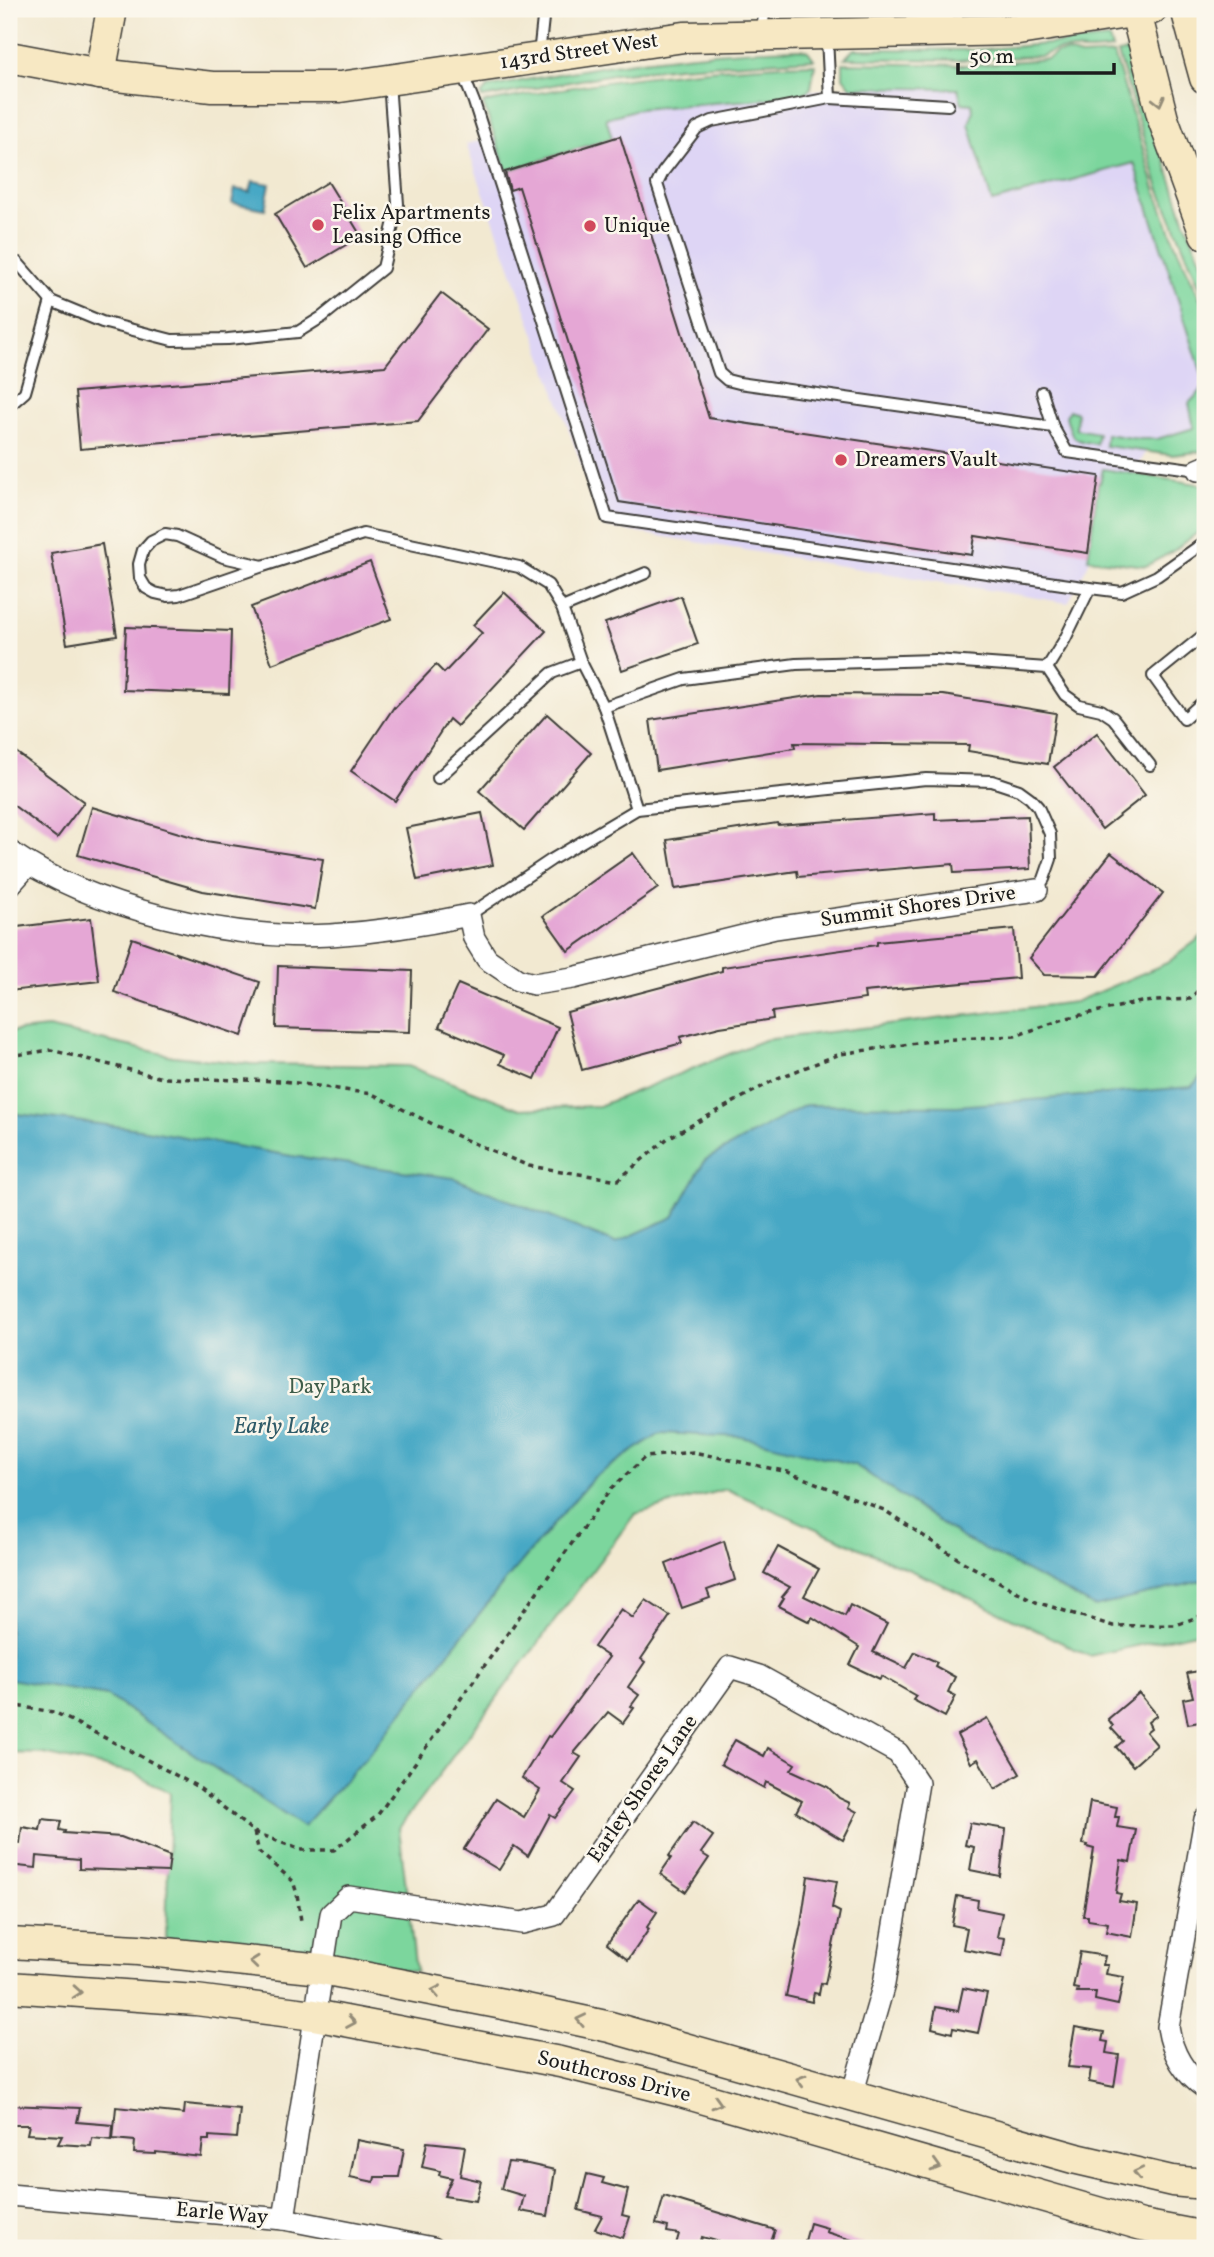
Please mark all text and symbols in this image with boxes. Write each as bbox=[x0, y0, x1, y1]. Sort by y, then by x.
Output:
street label: 143rd Street West bbox=[498, 27, 660, 77]
scale bar bbox=[958, 32, 1114, 76]
text: 50 m bbox=[969, 43, 1014, 72]
one-way arrow bbox=[1151, 95, 1165, 107]
place label: Felix Apartments Leasing Office bbox=[332, 199, 490, 252]
place label: Unique bbox=[604, 212, 670, 241]
marker: Felix Apartments Leasing Office bbox=[310, 217, 326, 233]
marker: Unique bbox=[582, 218, 598, 234]
place label: Dreamers Vault bbox=[855, 446, 998, 475]
marker: Dreamers Vault bbox=[833, 452, 849, 468]
street label: Summit Shores Drive bbox=[818, 879, 1018, 935]
park label: Day Park bbox=[289, 1373, 372, 1402]
water label: Early Lake bbox=[233, 1411, 329, 1443]
street label: Earley Shores Lane bbox=[581, 1709, 705, 1869]
one-way arrow bbox=[248, 1954, 260, 1969]
one-way arrow bbox=[72, 1984, 83, 1999]
one-way arrow bbox=[430, 1984, 442, 1999]
one-way arrow bbox=[346, 2014, 357, 2029]
one-way arrow bbox=[575, 2014, 587, 2029]
street label: Southcross Drive bbox=[534, 2044, 694, 2110]
one-way arrow bbox=[795, 2074, 807, 2089]
one-way arrow bbox=[711, 2094, 723, 2109]
one-way arrow bbox=[929, 2157, 941, 2172]
one-way arrow bbox=[1132, 2167, 1144, 2181]
street label: Earle Way bbox=[175, 2196, 270, 2233]

